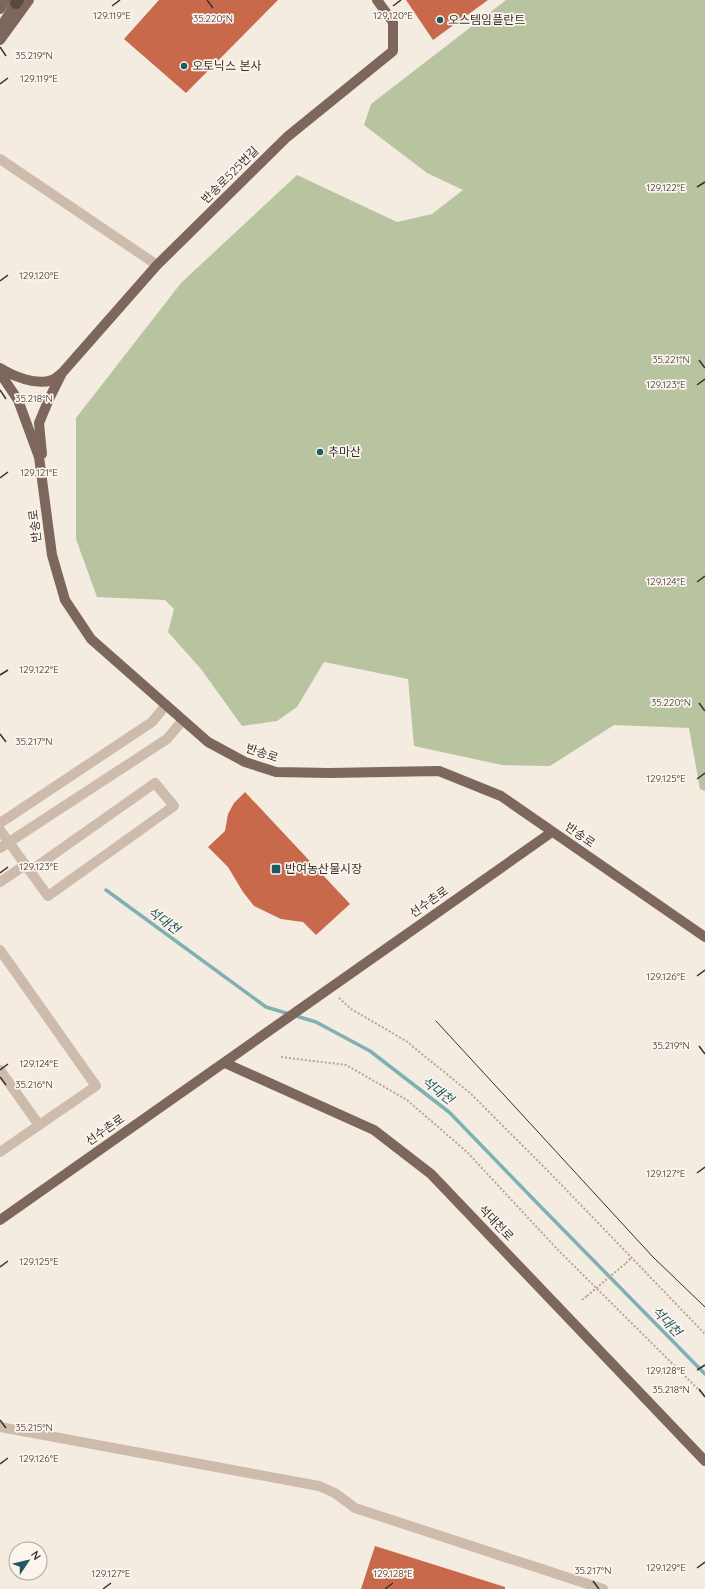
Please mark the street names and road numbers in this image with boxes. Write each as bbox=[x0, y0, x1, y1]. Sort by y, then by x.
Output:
street label: 반송로525번길 bbox=[198, 143, 261, 206]
street label: 반송로 bbox=[25, 509, 44, 543]
street label: 반송로 bbox=[244, 740, 280, 765]
street label: 반송로 bbox=[562, 819, 598, 850]
street label: 선수촌로 bbox=[406, 883, 451, 920]
street label: 선수촌로 bbox=[82, 1111, 127, 1148]
street label: 석대천로 bbox=[476, 1202, 517, 1244]

